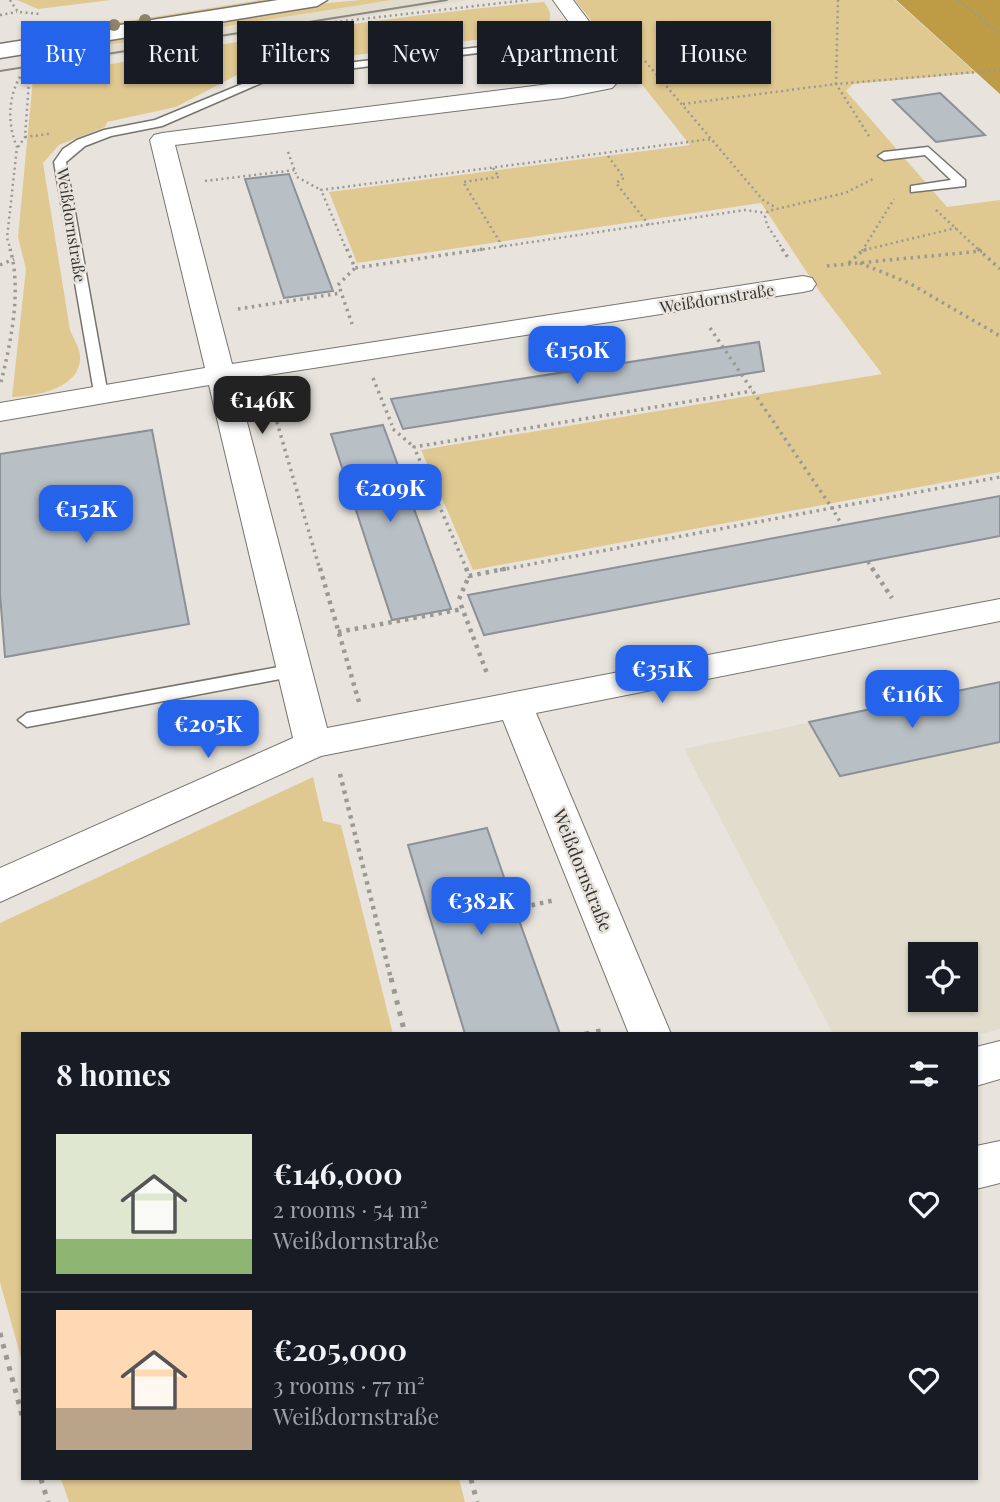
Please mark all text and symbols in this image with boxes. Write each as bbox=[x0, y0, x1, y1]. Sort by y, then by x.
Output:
chip: Buy bbox=[21, 21, 110, 84]
chip: Rent bbox=[124, 21, 223, 84]
chip: Filters bbox=[237, 21, 354, 84]
chip: New bbox=[368, 21, 463, 84]
chip: Apartment bbox=[477, 21, 642, 84]
chip: House bbox=[656, 21, 771, 84]
street label: Weißdornstraße bbox=[52, 165, 91, 284]
street label: Weißdornstraße bbox=[657, 279, 776, 318]
pin: €150K bbox=[528, 326, 626, 386]
text: €150K bbox=[544, 333, 610, 364]
pin: €146K bbox=[213, 376, 311, 436]
text: €146K bbox=[230, 383, 294, 414]
pin: €209K bbox=[341, 464, 439, 524]
text: €209K bbox=[355, 471, 425, 502]
pin: €152K bbox=[37, 486, 135, 545]
text: €152K bbox=[55, 492, 117, 523]
pin: €351K bbox=[613, 646, 711, 705]
text: €351K bbox=[631, 652, 693, 683]
pin: €116K bbox=[863, 670, 961, 730]
text: €116K bbox=[881, 677, 943, 708]
pin: €205K bbox=[159, 700, 257, 760]
text: €205K bbox=[174, 707, 242, 738]
street label: Weißdornstraße bbox=[547, 804, 618, 935]
pin: €382K bbox=[432, 878, 530, 937]
text: €382K bbox=[448, 884, 514, 915]
map controls bbox=[908, 942, 978, 1012]
button: locate bbox=[908, 942, 978, 1012]
text: 8 homes bbox=[56, 1054, 171, 1094]
icon: filters bbox=[905, 1055, 943, 1093]
text: €146,000 bbox=[273, 1153, 403, 1193]
icon: home bbox=[112, 1162, 196, 1246]
icon: heart bbox=[905, 1185, 943, 1223]
text: 2 rooms · 54 m² bbox=[273, 1193, 428, 1224]
text: Weißdornstraße bbox=[273, 1224, 439, 1255]
text: €205,000 bbox=[273, 1329, 407, 1369]
icon: home bbox=[112, 1338, 196, 1422]
icon: heart bbox=[905, 1361, 943, 1399]
text: 3 rooms · 77 m² bbox=[273, 1369, 425, 1400]
text: Weißdornstraße bbox=[273, 1400, 439, 1431]

